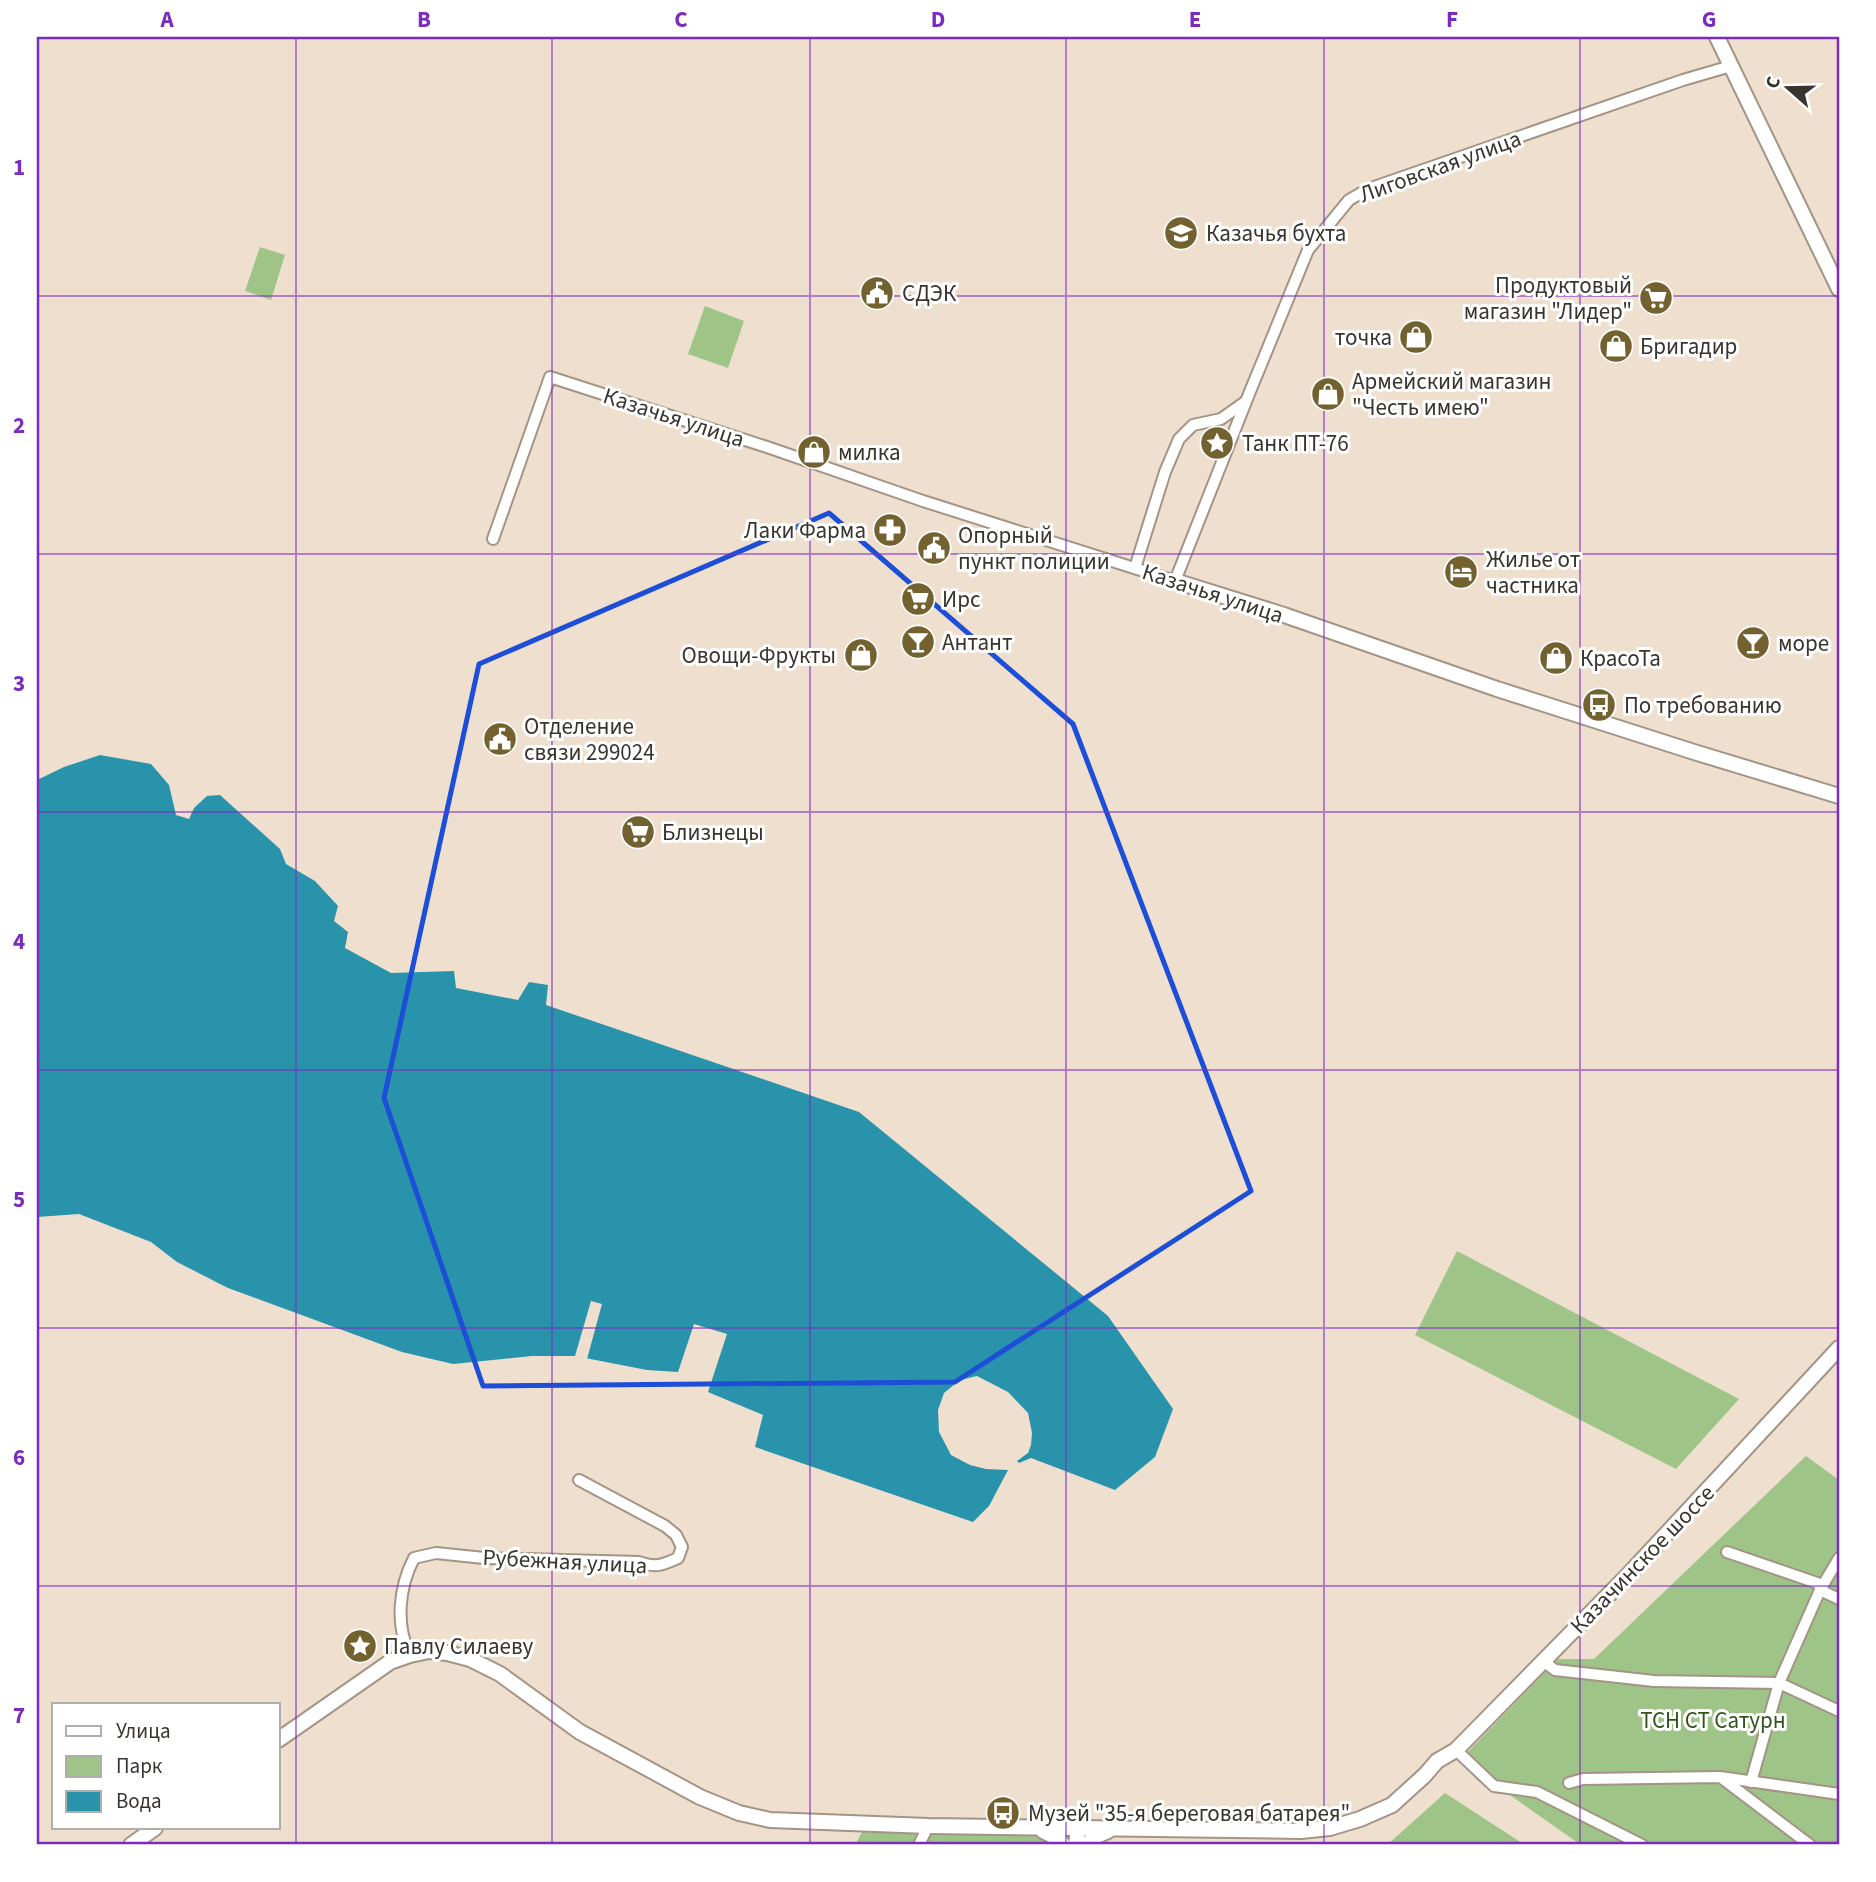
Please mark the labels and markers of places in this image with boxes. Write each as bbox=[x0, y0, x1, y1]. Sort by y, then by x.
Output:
school or university icon: Казачья бухта bbox=[1162, 214, 1200, 252]
place label: Казачья бухта bbox=[1206, 217, 1346, 250]
place label: Продуктовый магазин "Лидер" bbox=[1464, 269, 1632, 328]
public building icon: СДЭК bbox=[858, 274, 896, 312]
place label: СДЭК bbox=[902, 277, 957, 310]
supermarket icon: Продуктовый магазин "Лидер" bbox=[1637, 279, 1675, 317]
shop icon: точка bbox=[1397, 318, 1435, 356]
place label: точка bbox=[1335, 321, 1392, 354]
shop icon: Бригадир bbox=[1597, 327, 1635, 365]
place label: Бригадир bbox=[1640, 330, 1737, 363]
place label: Армейский магазин "Честь имею" bbox=[1352, 365, 1552, 424]
shop icon: Армейский магазин "Честь имею" bbox=[1309, 375, 1347, 413]
place icon: Танк ПТ-76 bbox=[1198, 424, 1236, 462]
place label: Танк ПТ-76 bbox=[1242, 427, 1349, 460]
shop icon: милка bbox=[795, 433, 833, 471]
place label: милка bbox=[838, 436, 901, 469]
pharmacy icon: Лаки Фарма bbox=[871, 511, 909, 549]
place label: Лаки Фарма bbox=[744, 514, 866, 547]
place label: Опорный пункт полиции bbox=[958, 519, 1110, 578]
public building icon: Опорный пункт полиции bbox=[915, 529, 953, 567]
place label: Жилье от частника bbox=[1486, 543, 1580, 602]
hotel icon: Жилье от частника bbox=[1442, 553, 1480, 591]
supermarket icon: Ирс bbox=[899, 580, 937, 618]
place label: Ирс bbox=[942, 583, 980, 616]
bar icon: Антант bbox=[899, 623, 937, 661]
bar icon: море bbox=[1734, 624, 1772, 662]
place label: Антант bbox=[942, 626, 1013, 659]
place label: море bbox=[1778, 627, 1829, 660]
shop icon: Овощи-Фрукты bbox=[842, 636, 880, 674]
place label: Овощи-Фрукты bbox=[681, 639, 836, 672]
shop icon: КрасоТа bbox=[1537, 639, 1575, 677]
place label: КрасоТа bbox=[1580, 642, 1661, 675]
bus stop icon: По требованию bbox=[1580, 686, 1618, 724]
place label: По требованию bbox=[1624, 689, 1782, 722]
place label: Отделение связи 299024 bbox=[524, 710, 655, 769]
public building icon: Отделение связи 299024 bbox=[481, 720, 519, 758]
supermarket icon: Близнецы bbox=[619, 813, 657, 851]
place label: Близнецы bbox=[662, 816, 764, 849]
place icon: Павлу Силаеву bbox=[341, 1627, 379, 1665]
place label: Павлу Силаеву bbox=[384, 1630, 534, 1663]
bus stop icon: Музей "35-я береговая батарея" bbox=[984, 1794, 1022, 1832]
place label: Музей "35-я береговая батарея" bbox=[1028, 1797, 1350, 1830]

